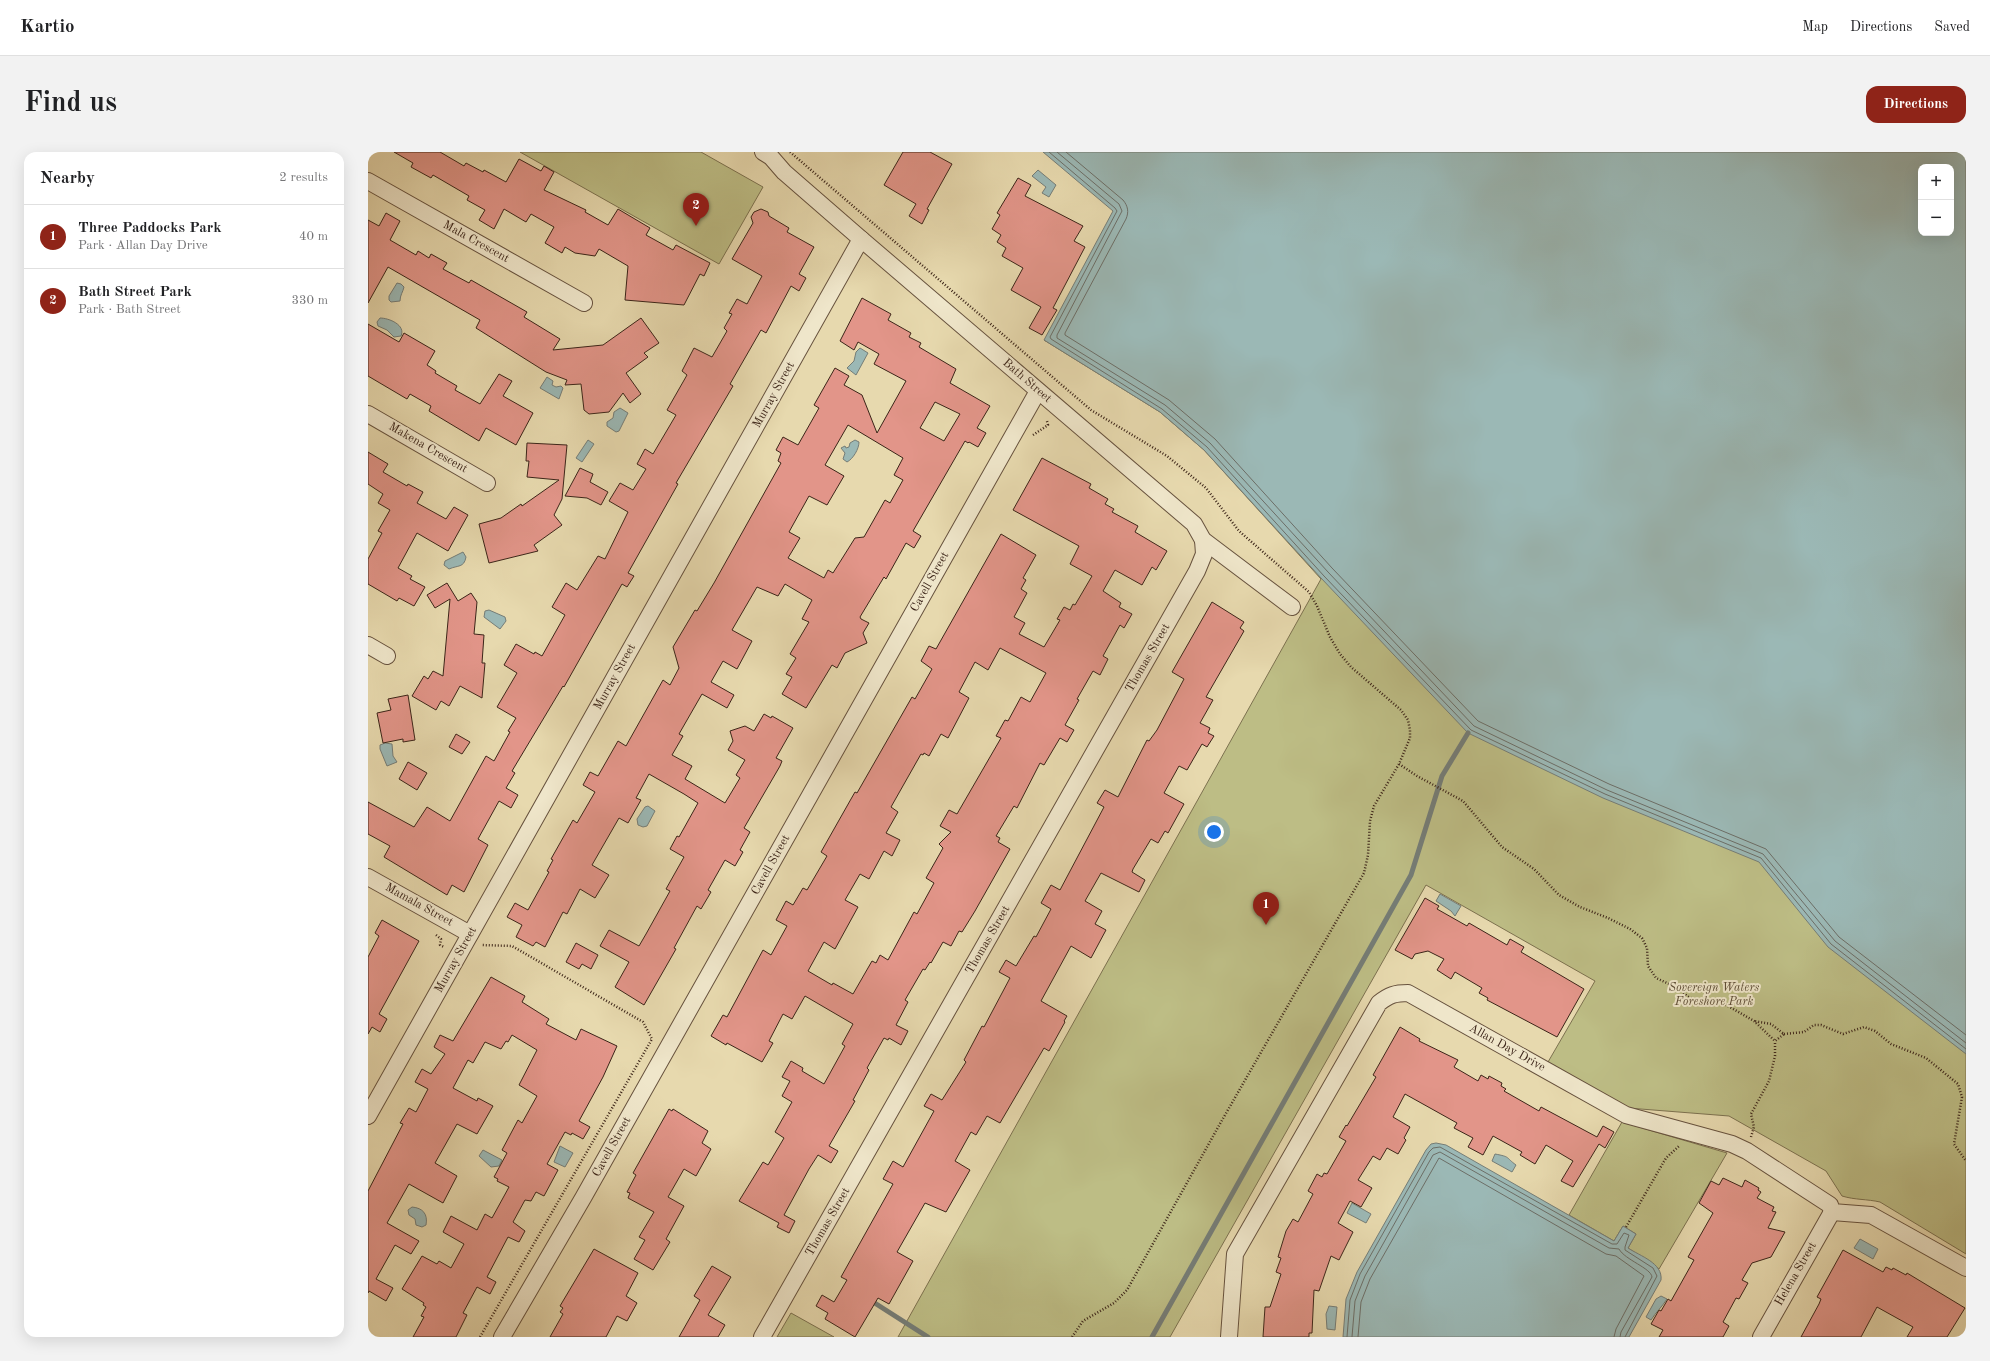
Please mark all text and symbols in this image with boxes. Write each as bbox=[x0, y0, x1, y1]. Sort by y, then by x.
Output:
text: Kartio bbox=[20, 18, 75, 37]
text: Map bbox=[1802, 20, 1828, 34]
text: Directions bbox=[1850, 20, 1912, 34]
text: Saved bbox=[1934, 20, 1970, 34]
button: Directions bbox=[1866, 86, 1966, 123]
text: Find us bbox=[24, 90, 117, 118]
map controls bbox=[1918, 164, 1954, 236]
button: + bbox=[1918, 164, 1954, 200]
text: Nearby bbox=[40, 170, 95, 187]
text: 2 results bbox=[279, 171, 328, 184]
pin: 2 bbox=[683, 193, 709, 226]
button: − bbox=[1918, 200, 1954, 236]
street label: Mala Crescent bbox=[441, 219, 511, 265]
text: Three Paddocks Park bbox=[78, 221, 222, 236]
text: 1 bbox=[49, 230, 57, 243]
text: 40 m bbox=[299, 230, 328, 243]
text: Park · Allan Day Drive bbox=[78, 239, 208, 252]
text: Bath Street Park bbox=[78, 285, 192, 300]
text: 2 bbox=[49, 294, 57, 307]
text: 330 m bbox=[291, 294, 328, 307]
text: Park · Bath Street bbox=[78, 303, 181, 316]
street label: Bath Street bbox=[1000, 357, 1054, 405]
street label: Murray Street bbox=[751, 360, 797, 430]
street label: Makena Crescent bbox=[387, 421, 469, 475]
street label: Cavell Street bbox=[909, 550, 951, 614]
street label: Thomas Street bbox=[1124, 622, 1172, 694]
street label: Murray Street bbox=[592, 642, 638, 712]
your location bbox=[1204, 822, 1224, 842]
street label: Cavell Street bbox=[750, 833, 792, 897]
street label: Mamala Street bbox=[383, 881, 455, 929]
pin: 1 bbox=[1253, 892, 1279, 925]
street label: Thomas Street bbox=[964, 904, 1012, 976]
street label: Murray Street bbox=[433, 925, 479, 995]
park label: Sovereign Waters Foreshore Park bbox=[1669, 982, 1759, 1008]
street label: Allan Day Drive bbox=[1467, 1022, 1548, 1074]
street label: Cavell Street bbox=[591, 1115, 633, 1179]
street label: Thomas Street bbox=[804, 1186, 852, 1258]
street label: Helena Street bbox=[1773, 1240, 1819, 1308]

